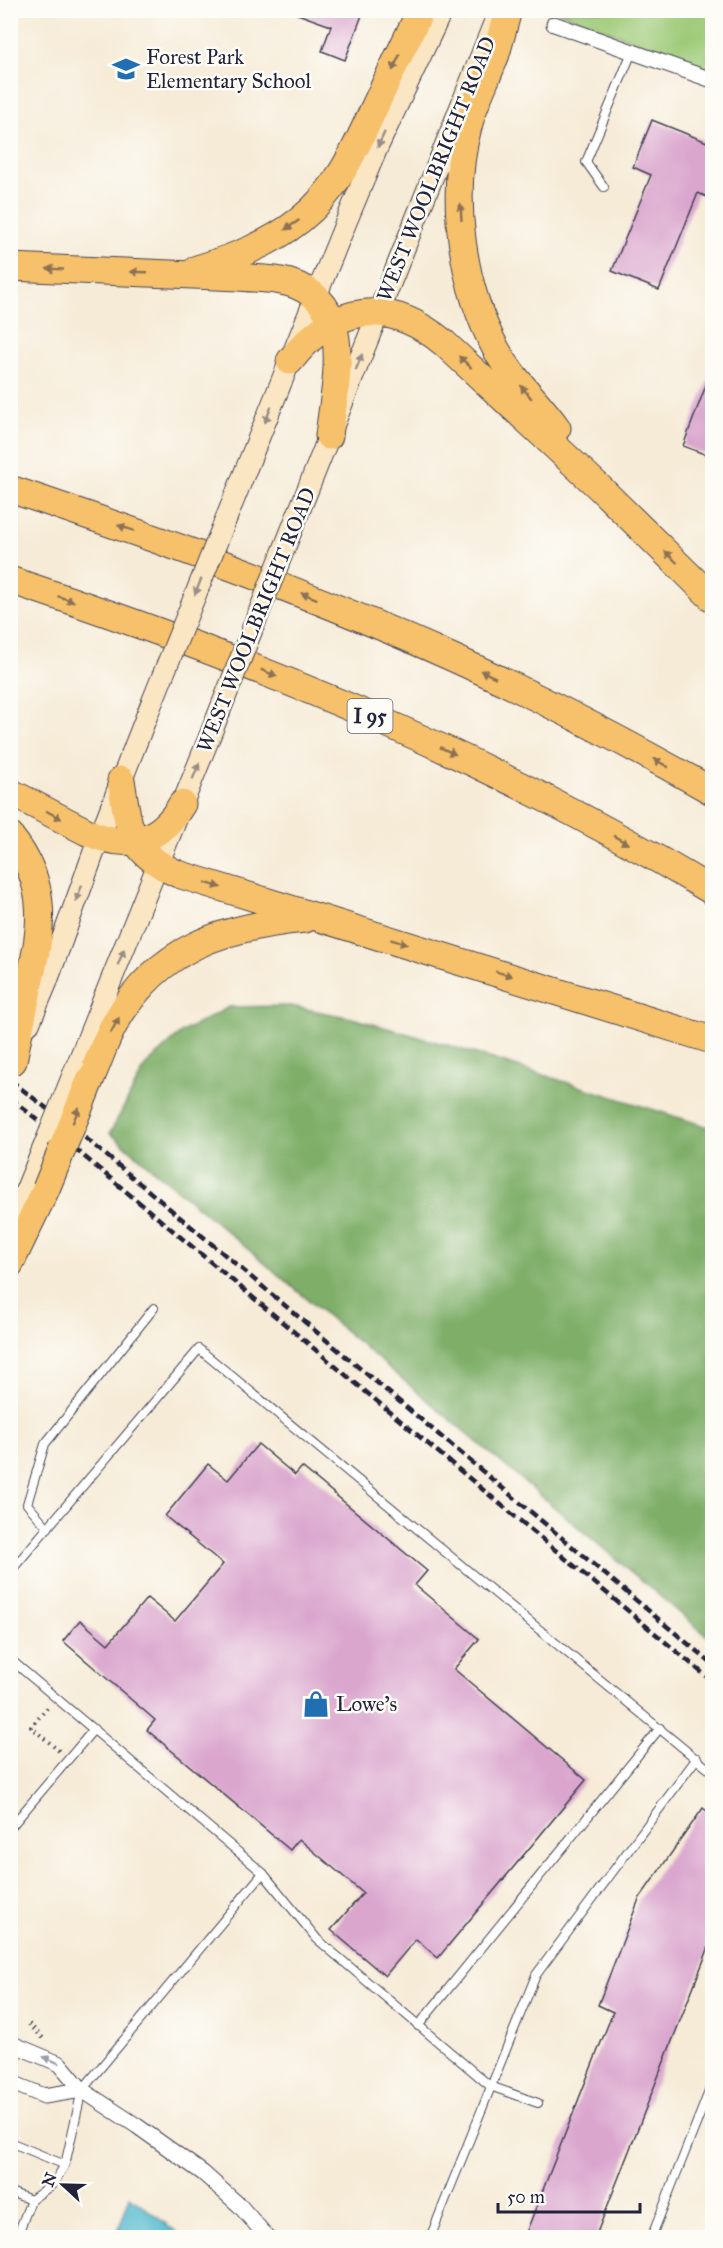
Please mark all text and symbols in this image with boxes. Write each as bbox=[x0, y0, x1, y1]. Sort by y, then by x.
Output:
street label: WEST WOOLBRIGHT ROAD bbox=[371, 33, 501, 305]
place label: Forest Park Elementary School bbox=[146, 44, 311, 94]
school or university icon: Forest Park Elementary School bbox=[111, 54, 141, 84]
one-way arrow bbox=[391, 55, 400, 72]
one-way arrow bbox=[377, 131, 386, 148]
one-way arrow bbox=[456, 203, 465, 222]
one-way arrow bbox=[284, 219, 300, 230]
one-way arrow bbox=[45, 264, 64, 273]
one-way arrow bbox=[129, 268, 148, 277]
one-way arrow bbox=[355, 353, 364, 371]
one-way arrow bbox=[458, 356, 472, 370]
one-way arrow bbox=[520, 385, 533, 400]
one-way arrow bbox=[263, 406, 272, 424]
street label: WEST WOOLBRIGHT ROAD bbox=[191, 484, 321, 756]
one-way arrow bbox=[117, 523, 135, 533]
one-way arrow bbox=[664, 551, 678, 565]
one-way arrow bbox=[193, 578, 203, 596]
one-way arrow bbox=[300, 591, 318, 601]
one-way arrow bbox=[57, 594, 75, 604]
one-way arrow bbox=[260, 668, 278, 678]
one-way arrow bbox=[479, 670, 496, 679]
road number: I 95 bbox=[348, 699, 392, 733]
one-way arrow bbox=[439, 746, 457, 756]
one-way arrow bbox=[653, 758, 670, 768]
one-way arrow bbox=[191, 762, 201, 780]
one-way arrow bbox=[46, 810, 63, 820]
one-way arrow bbox=[613, 835, 630, 845]
one-way arrow bbox=[204, 881, 222, 890]
one-way arrow bbox=[74, 884, 83, 902]
one-way arrow bbox=[390, 938, 408, 947]
one-way arrow bbox=[116, 948, 126, 966]
one-way arrow bbox=[495, 970, 513, 979]
one-way arrow bbox=[110, 1016, 120, 1033]
one-way arrow bbox=[72, 1106, 81, 1124]
shop icon: Lowe's bbox=[301, 1689, 331, 1719]
place label: Lowe's bbox=[336, 1691, 397, 1717]
one-way arrow bbox=[41, 2055, 59, 2065]
north arrow bbox=[33, 2155, 93, 2215]
text: N bbox=[38, 2169, 61, 2189]
scale bar bbox=[498, 2176, 640, 2214]
text: 50 m bbox=[507, 2186, 545, 2208]

